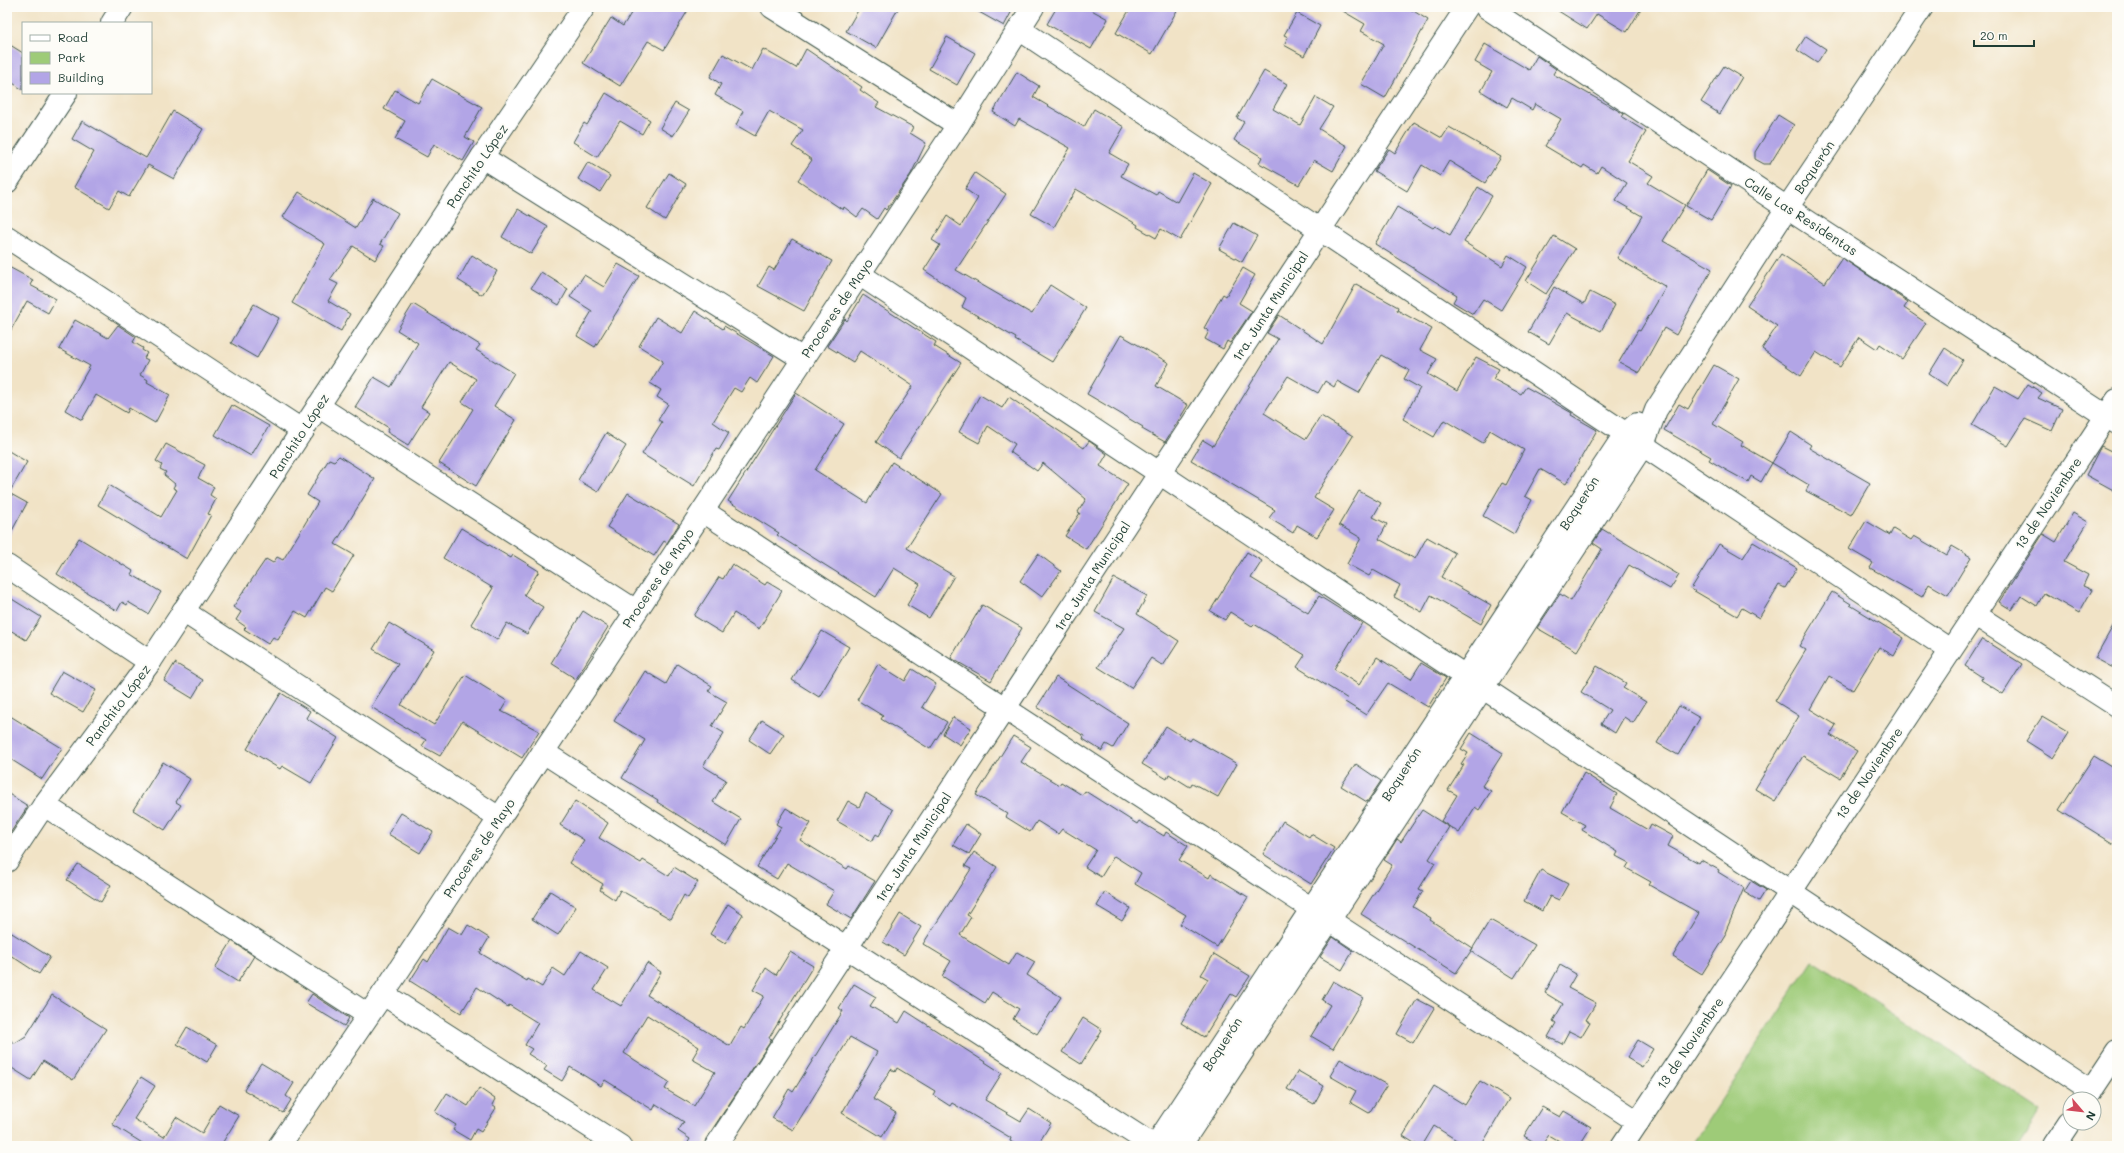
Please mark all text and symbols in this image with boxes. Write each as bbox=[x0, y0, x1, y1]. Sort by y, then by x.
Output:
legend bbox=[22, 22, 152, 94]
scale bar bbox=[1974, 22, 2034, 48]
text: 20 m bbox=[1980, 27, 2008, 43]
text: Road bbox=[58, 29, 88, 45]
text: Park bbox=[58, 49, 85, 65]
text: Building bbox=[58, 69, 104, 85]
street label: Panchito López bbox=[442, 120, 511, 211]
street label: Boquerón bbox=[1790, 137, 1838, 197]
street label: Calle Las Residentas bbox=[1741, 173, 1861, 259]
street label: 1ra. Junta Municipal bbox=[1228, 248, 1311, 364]
street label: Proceres de Mayo bbox=[797, 255, 876, 361]
street label: Panchito López bbox=[265, 390, 332, 481]
street label: 13 de Noviembre bbox=[2010, 453, 2085, 552]
street label: Boquerón bbox=[1555, 473, 1602, 533]
street label: 1ra. Junta Municipal bbox=[1050, 518, 1133, 634]
street label: Proceres de Mayo bbox=[618, 525, 697, 631]
street label: Panchito López bbox=[81, 661, 154, 749]
street label: 13 de Noviembre bbox=[1831, 723, 1906, 822]
street label: Boquerón bbox=[1377, 744, 1424, 804]
street label: 1ra. Junta Municipal bbox=[871, 789, 954, 905]
street label: Proceres de Mayo bbox=[439, 795, 518, 901]
street label: 13 de Noviembre bbox=[1652, 993, 1727, 1092]
street label: Boquerón bbox=[1198, 1014, 1245, 1074]
north arrow bbox=[2062, 1091, 2102, 1131]
text: N bbox=[2083, 1109, 2100, 1123]

